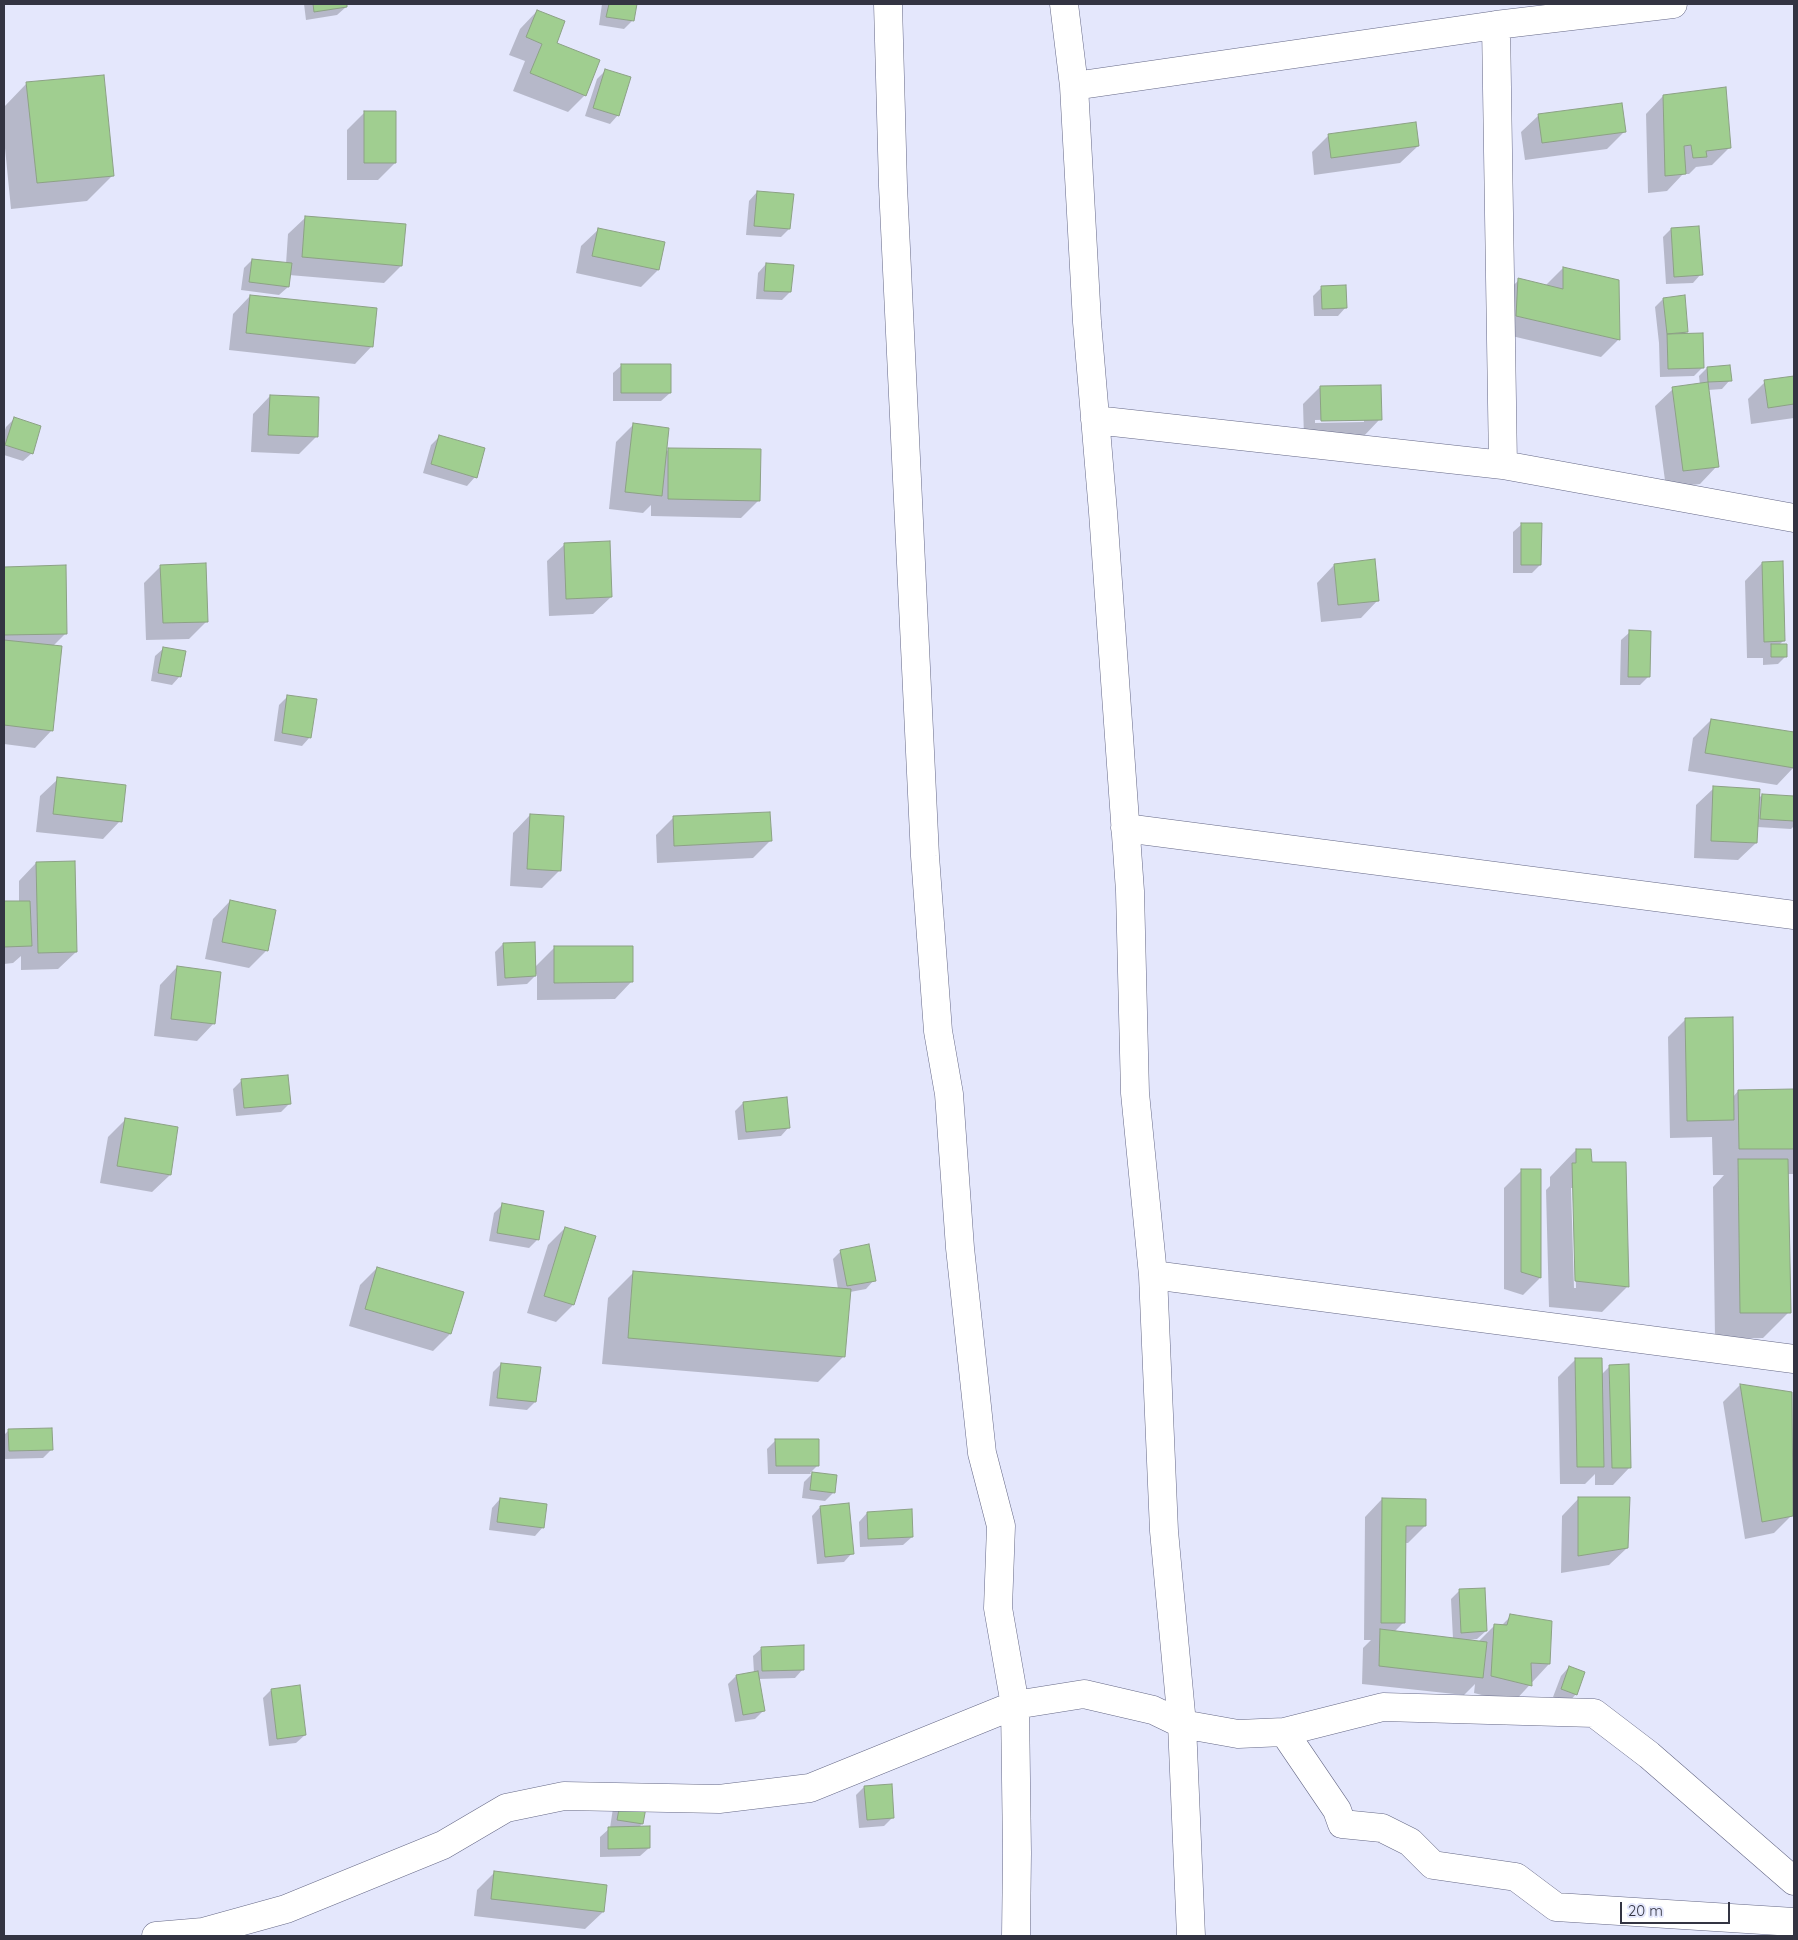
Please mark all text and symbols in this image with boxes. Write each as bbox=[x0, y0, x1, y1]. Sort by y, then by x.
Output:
scale bar bbox=[1623, 1892, 1733, 1924]
text: 20 m bbox=[1628, 1901, 1663, 1920]

